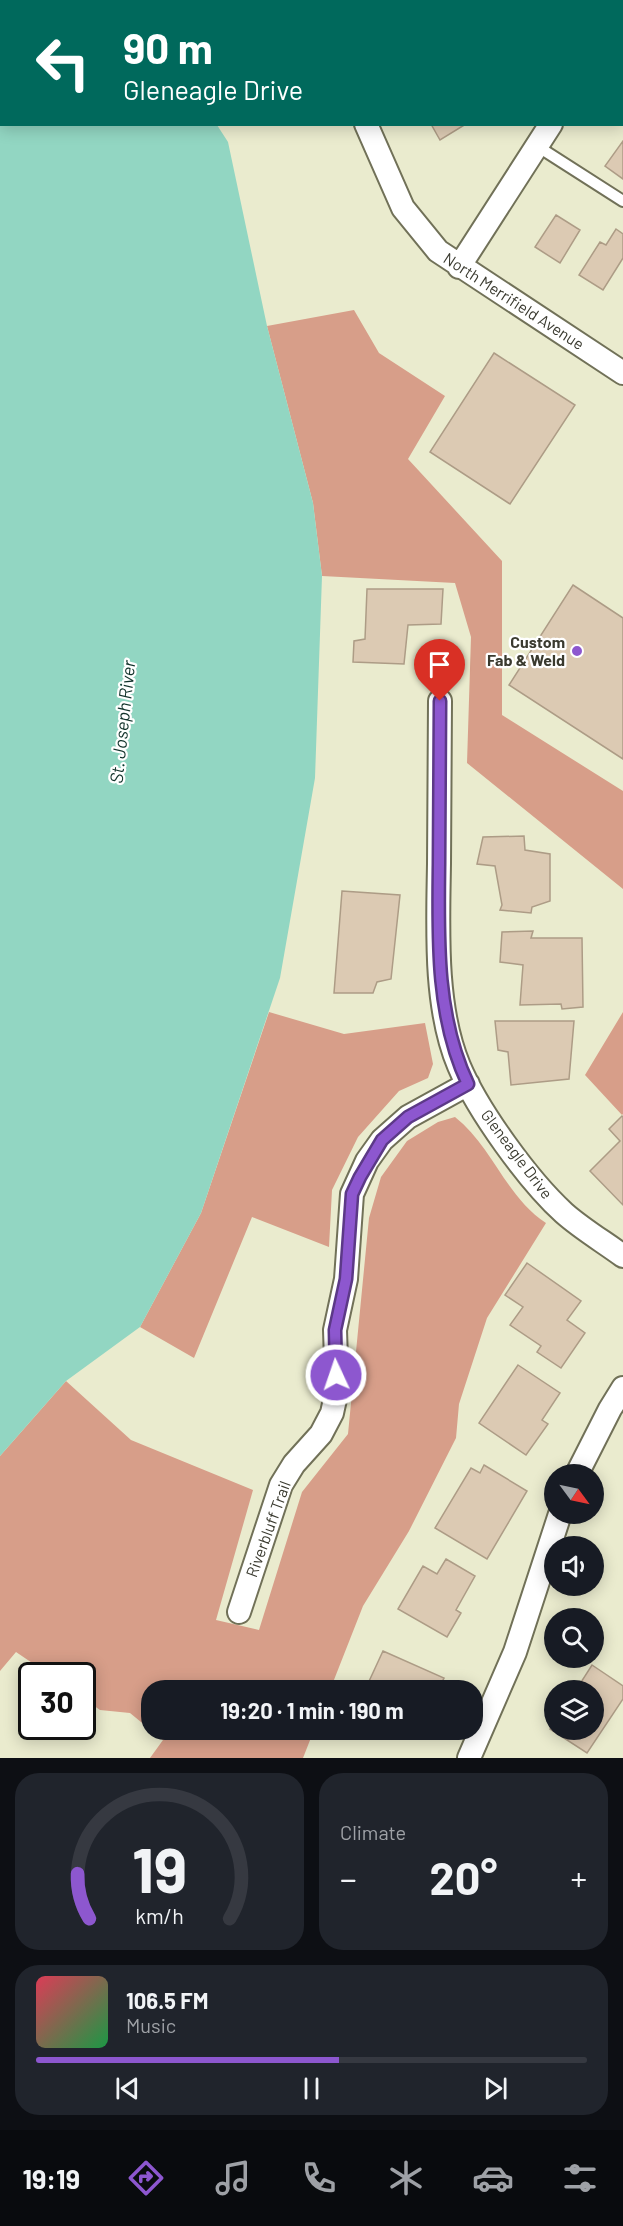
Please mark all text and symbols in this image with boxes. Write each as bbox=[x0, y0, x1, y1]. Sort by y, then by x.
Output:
text: 90 m bbox=[123, 22, 213, 72]
icon: left bbox=[24, 24, 102, 102]
text: Gleneagle Drive bbox=[123, 73, 303, 105]
street label: North Merrifield Avenue bbox=[440, 248, 588, 353]
place label: Custom Fab & Weld bbox=[487, 632, 565, 669]
pin bbox=[414, 639, 465, 701]
marker: Custom Fab & Weld bbox=[570, 644, 584, 658]
icon: arrive bbox=[423, 648, 456, 681]
water label: St. Joseph River bbox=[105, 659, 139, 784]
street label: Gleneagle Drive bbox=[478, 1105, 557, 1202]
position arrow bbox=[304, 1343, 368, 1407]
north arrow bbox=[544, 1464, 604, 1524]
map controls bbox=[544, 1464, 604, 1740]
street label: Riverbluff Trail bbox=[241, 1478, 294, 1580]
button: sound bbox=[544, 1536, 604, 1596]
button: search bbox=[544, 1608, 604, 1668]
speed limit sign: 30 bbox=[18, 1662, 96, 1740]
button: layers bbox=[544, 1680, 604, 1740]
text: 19:20 · 1 min · 190 m bbox=[220, 1697, 404, 1723]
text: Climate bbox=[340, 1820, 406, 1844]
text: 19 bbox=[132, 1831, 187, 1905]
text: 20° bbox=[430, 1850, 497, 1904]
text: − bbox=[340, 1858, 357, 1898]
text: + bbox=[571, 1858, 587, 1898]
text: km/h bbox=[135, 1903, 184, 1928]
text: 106.5 FM bbox=[126, 1987, 208, 2013]
text: Music bbox=[126, 2013, 176, 2037]
icon: previous bbox=[111, 2072, 144, 2105]
icon: pause bbox=[295, 2072, 328, 2105]
icon: next bbox=[479, 2072, 512, 2105]
icon: directions bbox=[125, 2157, 167, 2199]
icon: music bbox=[212, 2157, 254, 2199]
icon: phone bbox=[298, 2157, 340, 2199]
icon: climate bbox=[385, 2157, 427, 2199]
icon: car bbox=[472, 2157, 514, 2199]
icon: filters bbox=[559, 2157, 601, 2199]
text: 19:19 bbox=[22, 2162, 80, 2194]

